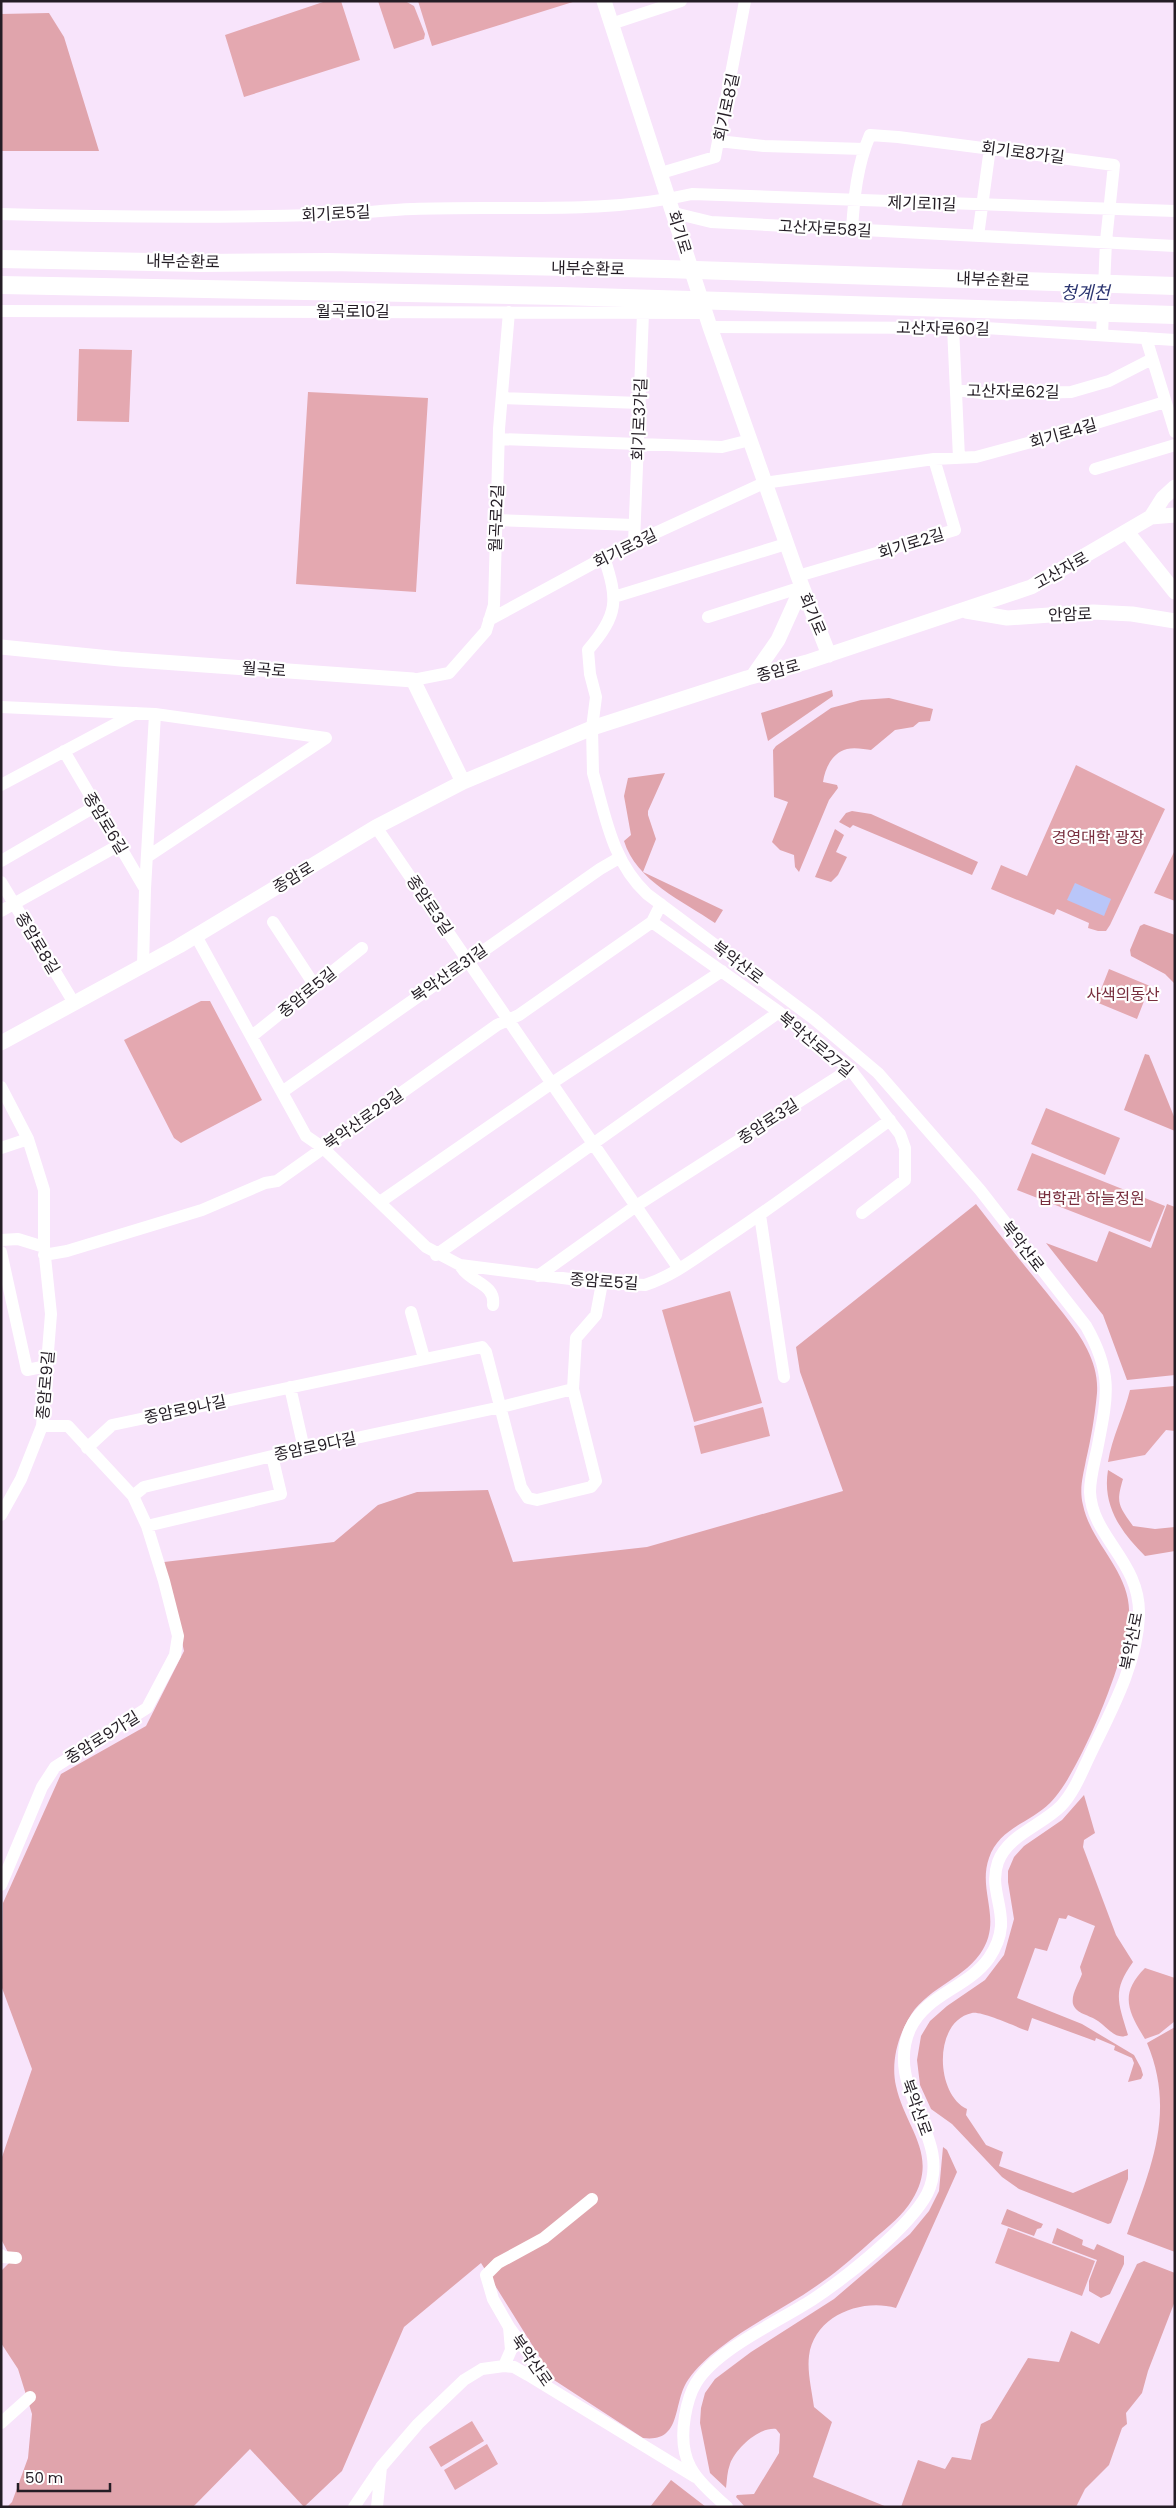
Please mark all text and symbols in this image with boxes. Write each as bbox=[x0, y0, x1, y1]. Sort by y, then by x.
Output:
street label: 회기로8길 bbox=[708, 71, 745, 143]
street label: 회기로8가길 bbox=[980, 136, 1066, 169]
street label: 제기로11길 bbox=[887, 191, 957, 216]
street label: 회기로5길 bbox=[301, 200, 371, 227]
street label: 회기로 bbox=[662, 208, 697, 257]
street label: 고산자로58길 bbox=[778, 215, 872, 242]
street label: 내부순환로 bbox=[146, 249, 220, 274]
street label: 내부순환로 bbox=[551, 256, 625, 281]
street label: 내부순환로 bbox=[956, 267, 1030, 292]
water label: 청계천 bbox=[1060, 280, 1112, 305]
street label: 월곡로10길 bbox=[316, 300, 390, 323]
street label: 고산자로60길 bbox=[896, 316, 990, 341]
street label: 회기로3가길 bbox=[627, 377, 652, 461]
street label: 고산자로62길 bbox=[966, 379, 1060, 404]
street label: 회기로4길 bbox=[1027, 413, 1099, 454]
street label: 월곡로2길 bbox=[484, 484, 509, 552]
street label: 회기로3길 bbox=[589, 523, 661, 574]
street label: 회기로2길 bbox=[875, 523, 947, 564]
street label: 고산자로 bbox=[1030, 546, 1093, 595]
street label: 회기로 bbox=[793, 589, 832, 639]
street label: 안암로 bbox=[1048, 602, 1093, 627]
street label: 종암로 bbox=[754, 654, 803, 687]
street label: 월곡로 bbox=[241, 656, 287, 683]
street label: 종암로6길 bbox=[78, 788, 133, 859]
park label: 경영대학 광장 bbox=[1052, 826, 1145, 849]
street label: 종암로 bbox=[268, 856, 318, 899]
street label: 종암로3길 bbox=[401, 871, 458, 940]
street label: 종암로8길 bbox=[10, 908, 65, 979]
street label: 북악산로 bbox=[707, 935, 768, 989]
street label: 북악산로31길 bbox=[407, 939, 492, 1008]
street label: 종암로5길 bbox=[273, 962, 341, 1023]
park label: 사색의동산 bbox=[1086, 983, 1160, 1006]
street label: 북악산로27길 bbox=[773, 1006, 858, 1083]
street label: 북악산로29길 bbox=[319, 1083, 408, 1155]
street label: 종암로3길 bbox=[733, 1093, 803, 1150]
park label: 법학관 하늘정원 bbox=[1037, 1187, 1145, 1210]
street label: 북악산로 bbox=[995, 1216, 1050, 1277]
street label: 종암로5길 bbox=[569, 1268, 639, 1295]
street label: 종암로9길 bbox=[31, 1350, 60, 1420]
street label: 종암로9나길 bbox=[142, 1390, 228, 1429]
street label: 종암로9다길 bbox=[272, 1427, 358, 1466]
street label: 북악산로 bbox=[1115, 1610, 1148, 1672]
street label: 종암로9가길 bbox=[61, 1705, 144, 1769]
street label: 북악산로 bbox=[896, 2076, 937, 2139]
street label: 북악산로 bbox=[505, 2330, 558, 2391]
scale bar bbox=[18, 2460, 110, 2492]
text: 50 m bbox=[25, 2467, 63, 2488]

